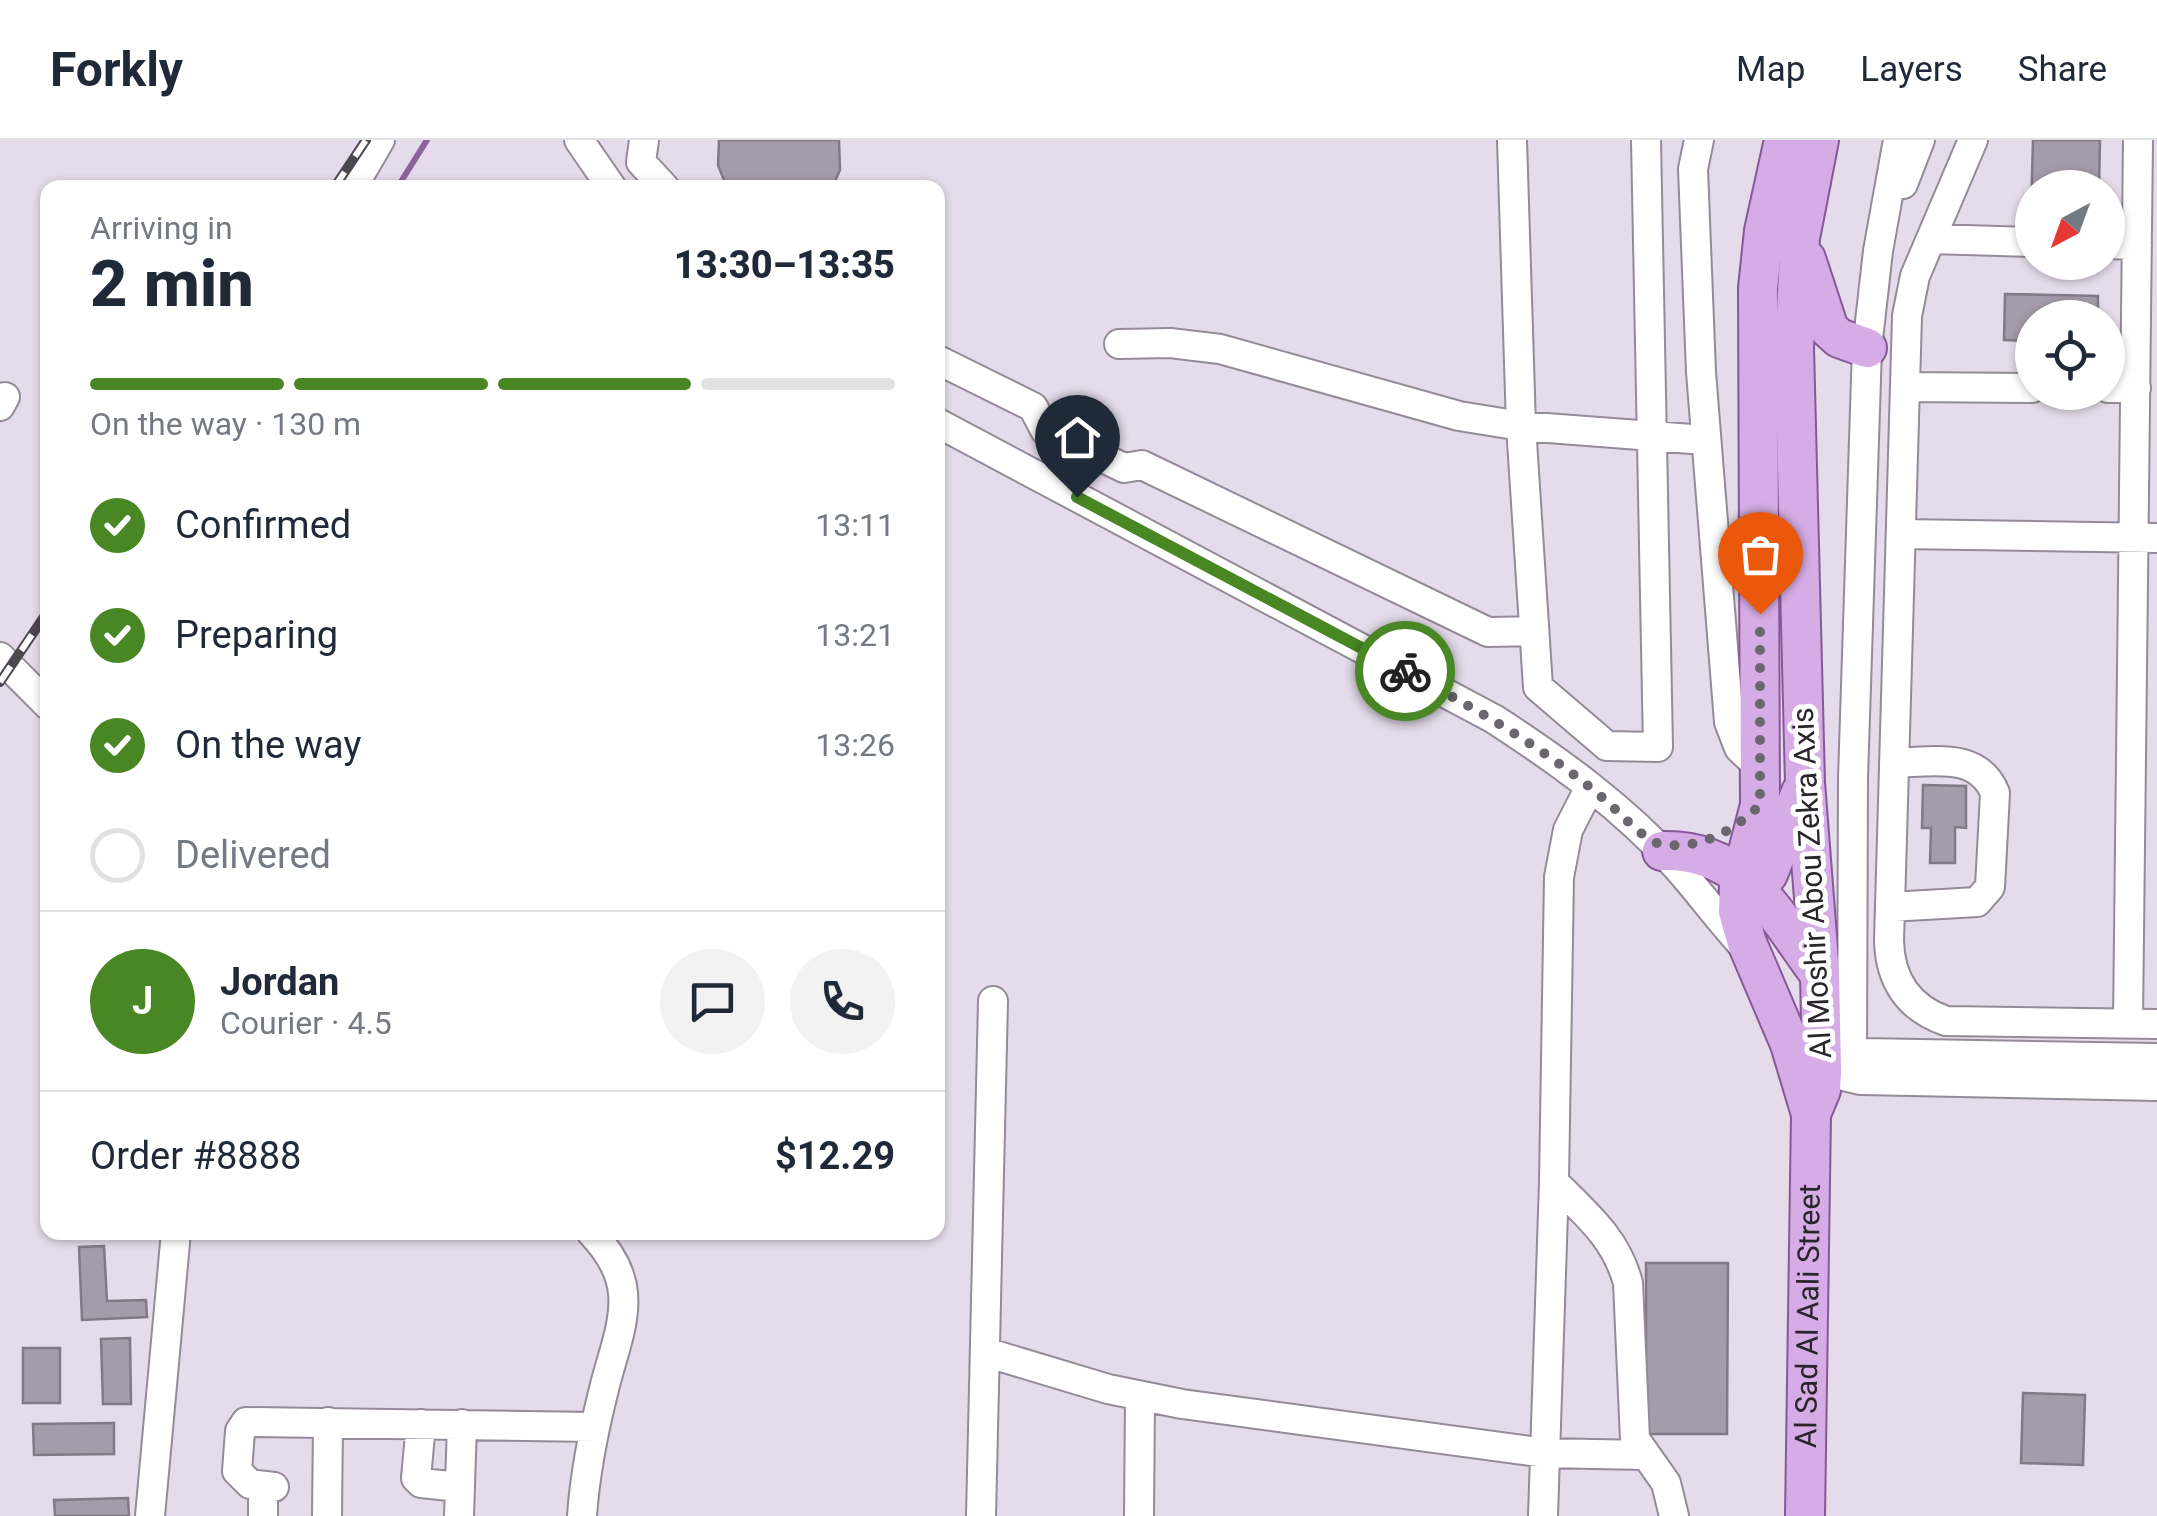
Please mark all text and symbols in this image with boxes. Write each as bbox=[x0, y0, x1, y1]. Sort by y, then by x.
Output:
text: Forkly bbox=[50, 41, 183, 98]
text: Map bbox=[1736, 49, 1805, 90]
text: Layers bbox=[1860, 49, 1963, 90]
text: Share bbox=[2018, 49, 2107, 90]
north arrow bbox=[2015, 170, 2125, 280]
map controls bbox=[2015, 170, 2125, 410]
text: Arriving in bbox=[90, 209, 233, 247]
text: 13:30–13:35 bbox=[674, 243, 895, 287]
text: 2 min bbox=[90, 246, 254, 322]
button: locate bbox=[2015, 300, 2125, 410]
pin bbox=[1035, 395, 1120, 498]
text: On the way · 130 m bbox=[90, 405, 361, 443]
icon: home bbox=[1050, 410, 1105, 465]
icon: check bbox=[90, 498, 145, 553]
text: Confirmed bbox=[175, 503, 351, 547]
text: 13:11 bbox=[815, 506, 895, 544]
pin bbox=[1718, 512, 1803, 615]
icon: bag bbox=[1733, 527, 1788, 582]
icon: check bbox=[90, 608, 145, 663]
text: Preparing bbox=[175, 613, 338, 657]
text: 13:21 bbox=[815, 616, 895, 654]
courier bbox=[1355, 621, 1455, 721]
icon: bike bbox=[1378, 644, 1433, 699]
street label: Al Moshir Abou Zekra Axis bbox=[1785, 707, 1838, 1059]
icon: check bbox=[90, 718, 145, 773]
text: On the way bbox=[175, 723, 361, 767]
text: 13:26 bbox=[815, 726, 895, 764]
text: Delivered bbox=[175, 833, 331, 877]
button: chat bbox=[660, 949, 765, 1054]
button: phone bbox=[790, 949, 895, 1054]
text: Jordan bbox=[220, 960, 339, 1004]
text: J bbox=[132, 979, 153, 1023]
text: Courier · 4.5 bbox=[220, 1004, 392, 1042]
text: Order #8888 bbox=[90, 1134, 301, 1178]
text: $12.29 bbox=[775, 1134, 895, 1178]
street label: Al Sad Al Aali Street bbox=[1788, 1184, 1827, 1448]

